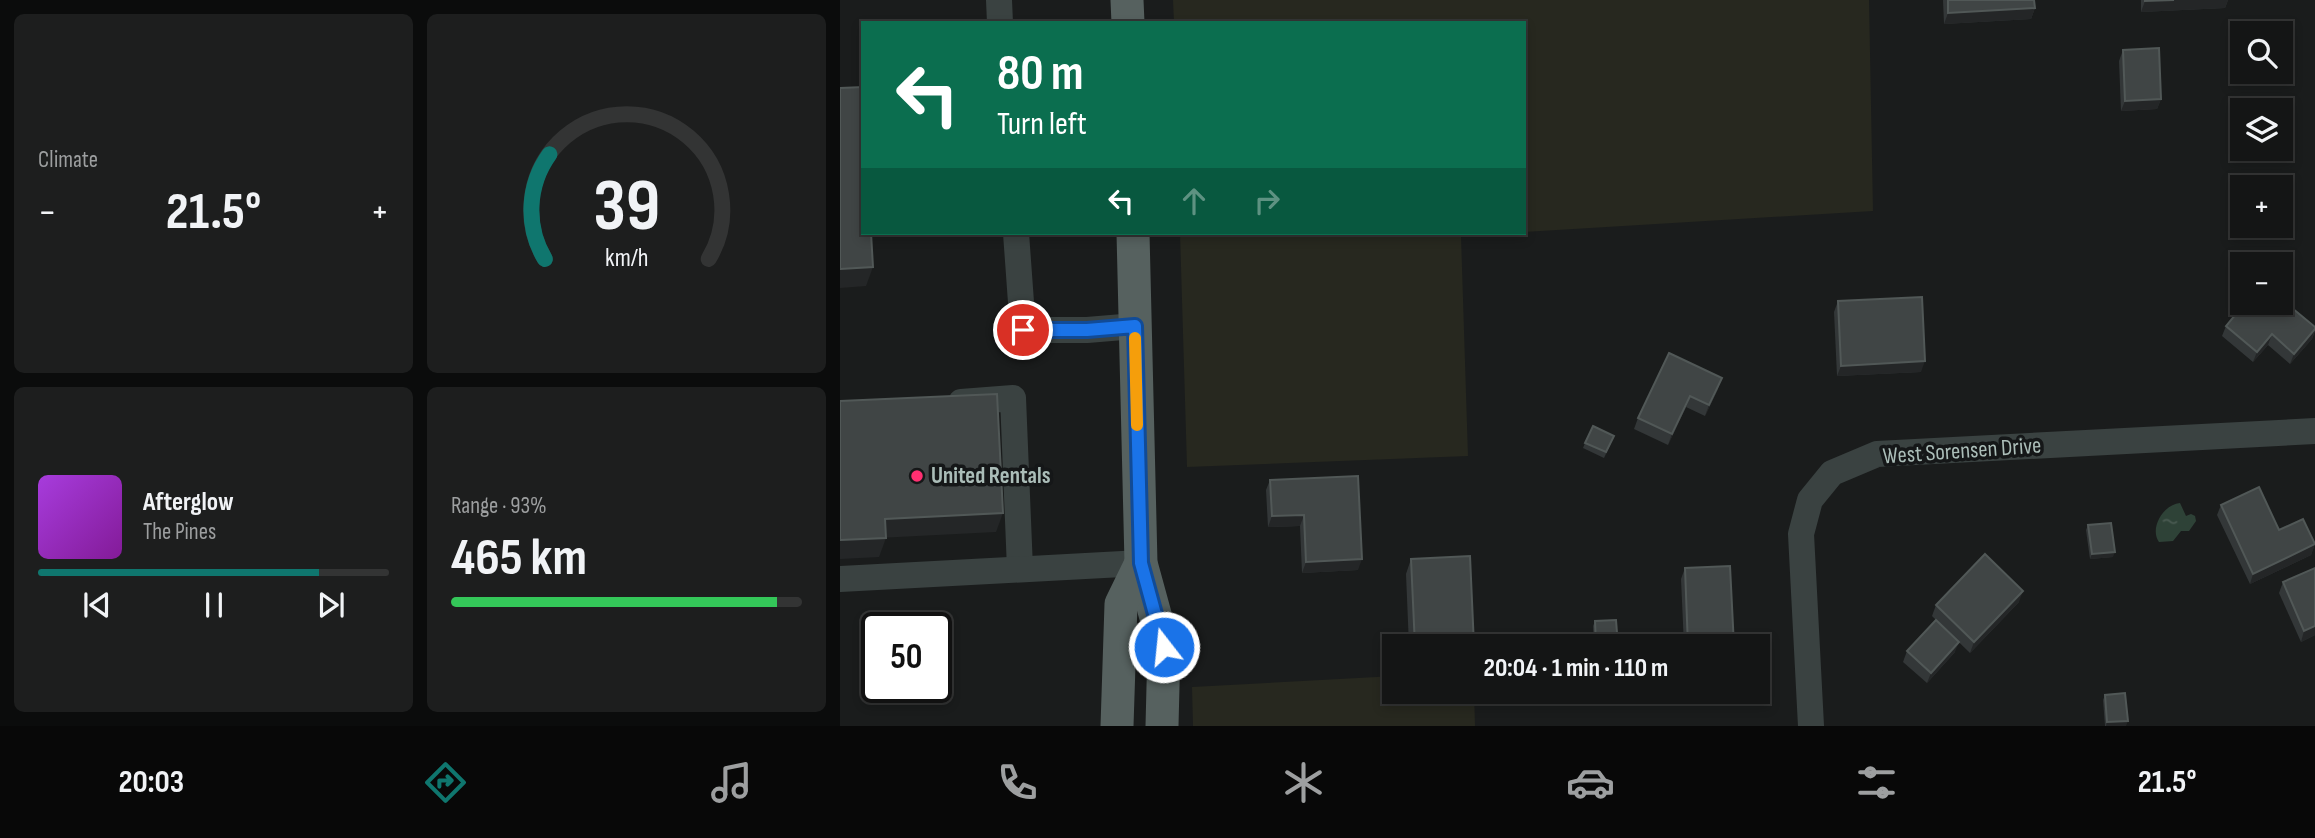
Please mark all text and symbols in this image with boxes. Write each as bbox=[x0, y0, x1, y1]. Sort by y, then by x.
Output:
map controls bbox=[2230, 21, 2293, 315]
button: search bbox=[2230, 21, 2293, 84]
text: 80 m bbox=[997, 45, 1084, 104]
icon: left bbox=[882, 49, 973, 140]
button: layers bbox=[2230, 98, 2293, 161]
text: Turn left bbox=[997, 105, 1087, 144]
text: Climate bbox=[38, 146, 98, 174]
text: 39 bbox=[593, 164, 660, 252]
button: + bbox=[2230, 175, 2293, 238]
text: 21.5° bbox=[166, 181, 261, 244]
icon: left bbox=[1102, 182, 1140, 220]
icon: ahead bbox=[1175, 182, 1213, 220]
icon: right bbox=[1248, 182, 1286, 220]
text: − bbox=[38, 190, 57, 235]
text: + bbox=[370, 190, 389, 235]
text: km/h bbox=[605, 243, 648, 274]
button: − bbox=[2230, 252, 2293, 315]
pin bbox=[993, 300, 1053, 360]
icon: arrive bbox=[1004, 311, 1042, 349]
street label: West Sorensen Drive bbox=[1882, 432, 2042, 470]
place label: United Rentals bbox=[931, 462, 1051, 490]
marker: United Rentals bbox=[909, 468, 925, 484]
text: Afterglow bbox=[143, 487, 234, 518]
text: Range · 93% bbox=[451, 492, 547, 520]
text: The Pines bbox=[143, 518, 216, 546]
text: 465 km bbox=[451, 527, 587, 590]
icon: previous bbox=[78, 586, 116, 624]
icon: pause bbox=[195, 586, 233, 624]
icon: next bbox=[312, 586, 350, 624]
position arrow bbox=[1127, 610, 1201, 684]
speed limit sign: 50 bbox=[861, 612, 952, 703]
text: 20:04 · 1 min · 110 m bbox=[1484, 653, 1668, 684]
icon: directions bbox=[421, 758, 470, 807]
icon: music bbox=[707, 758, 756, 807]
icon: phone bbox=[993, 758, 1042, 807]
icon: climate bbox=[1279, 758, 1328, 807]
icon: car bbox=[1566, 758, 1615, 807]
icon: filters bbox=[1852, 758, 1901, 807]
text: 20:03 bbox=[119, 763, 184, 802]
text: 21.5° bbox=[2138, 763, 2196, 802]

